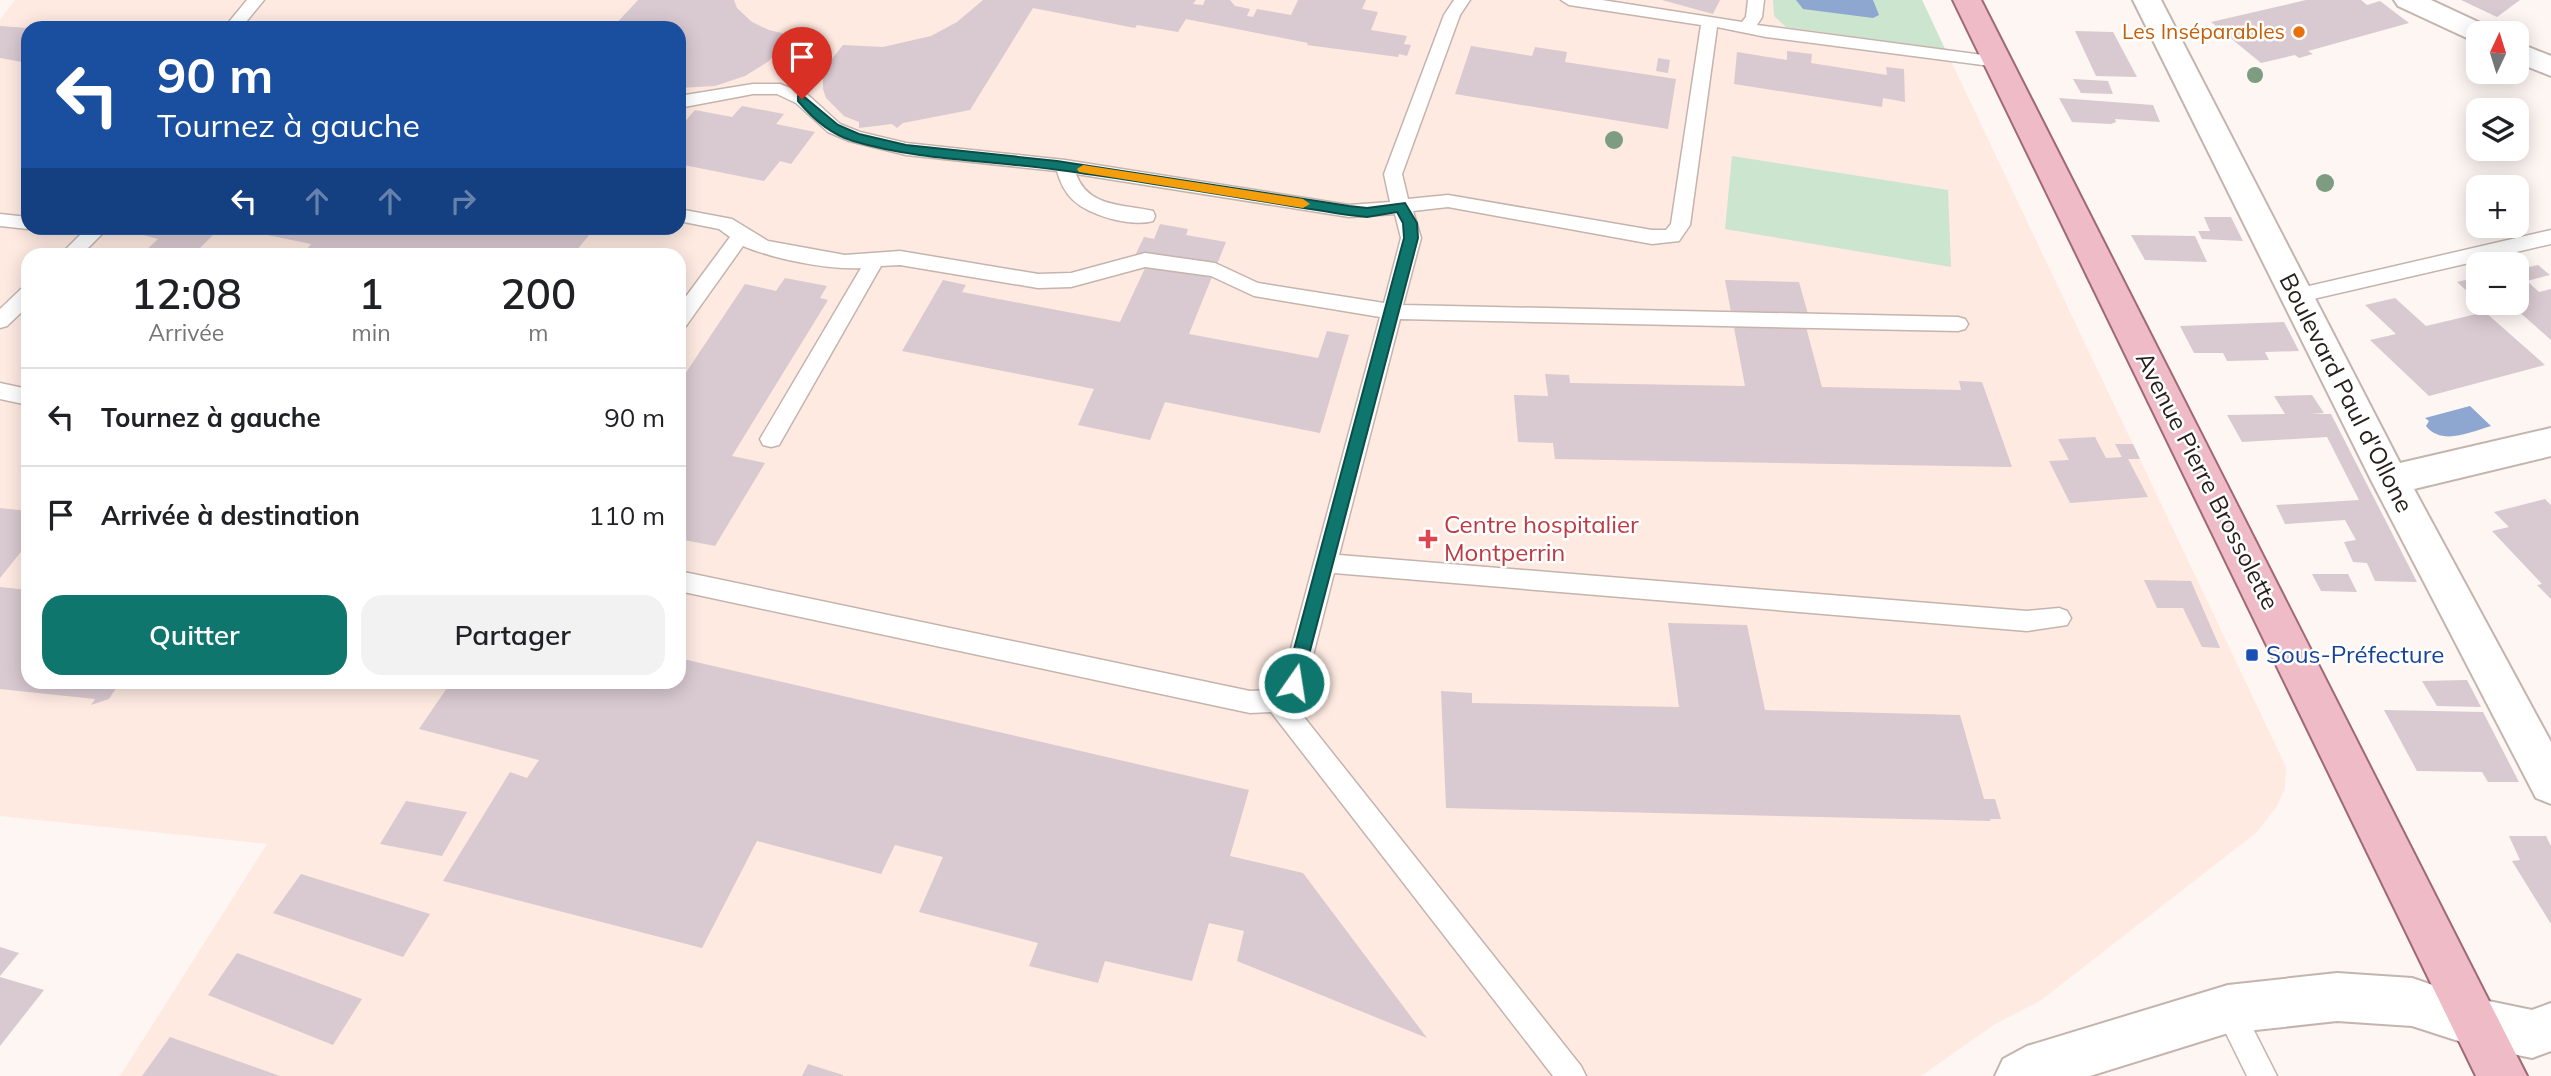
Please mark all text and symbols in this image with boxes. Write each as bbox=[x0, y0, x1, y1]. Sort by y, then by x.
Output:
place label: Les Inséparables bbox=[2122, 18, 2285, 44]
north arrow bbox=[2466, 21, 2529, 84]
map controls bbox=[2466, 21, 2529, 315]
marker: Les Inséparables bbox=[2291, 24, 2307, 40]
pin bbox=[772, 27, 832, 99]
icon: arrive bbox=[783, 38, 821, 76]
text: 90 m bbox=[157, 44, 273, 105]
icon: left bbox=[42, 49, 133, 140]
button: layers bbox=[2466, 98, 2529, 161]
text: Tournez à gauche bbox=[157, 105, 420, 145]
button: + bbox=[2466, 175, 2529, 238]
icon: left bbox=[225, 182, 263, 220]
icon: ahead bbox=[298, 182, 336, 220]
icon: ahead bbox=[371, 182, 409, 220]
icon: right bbox=[444, 182, 482, 220]
button: − bbox=[2466, 252, 2529, 315]
text: 12:08 bbox=[131, 267, 242, 320]
text: 1 bbox=[358, 267, 384, 320]
text: 200 bbox=[501, 267, 576, 320]
street label: Boulevard Paul d'Ollone bbox=[2274, 268, 2420, 517]
text: Arrivée bbox=[148, 318, 224, 347]
text: min bbox=[351, 318, 391, 347]
text: m bbox=[528, 318, 548, 347]
street label: Avenue Pierre Brossolette bbox=[2130, 347, 2286, 614]
icon: left bbox=[42, 398, 80, 436]
text: Tournez à gauche bbox=[101, 401, 321, 434]
text: 90 m bbox=[604, 401, 665, 434]
icon: arrive bbox=[42, 496, 80, 534]
text: Arrivée à destination bbox=[101, 499, 360, 532]
text: 110 m bbox=[589, 499, 665, 532]
place label: Centre hospitalier Montperrin bbox=[1444, 509, 1639, 567]
marker: Centre hospitalier Montperrin bbox=[1418, 529, 1438, 549]
button: Quitter bbox=[42, 595, 347, 675]
button: Partager bbox=[361, 595, 665, 675]
place label: Sous-Préfecture bbox=[2266, 639, 2444, 669]
position arrow bbox=[1257, 646, 1331, 720]
marker: Sous-Préfecture bbox=[2244, 647, 2260, 663]

